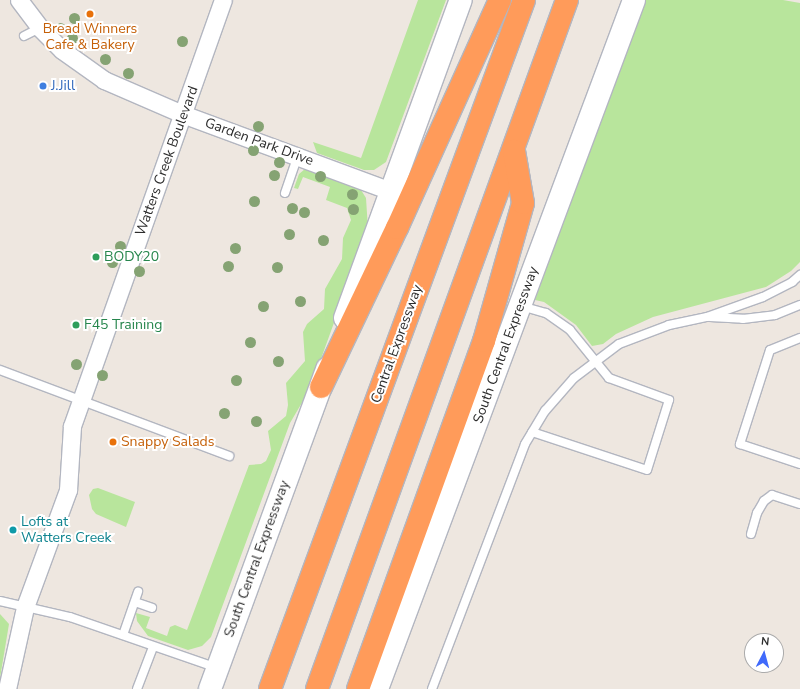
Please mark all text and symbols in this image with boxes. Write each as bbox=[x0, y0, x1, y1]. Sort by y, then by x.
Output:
marker: Bread Winners Cafe & Bakery bbox=[85, 9, 95, 19]
place label: Bread Winners Cafe & Bakery bbox=[43, 21, 137, 54]
place label: J.Jill bbox=[51, 78, 75, 94]
marker: J.Jill bbox=[38, 81, 48, 91]
street label: Watters Creek Boulevard bbox=[132, 84, 202, 238]
street label: Garden Park Drive bbox=[202, 115, 316, 169]
place label: BODY20 bbox=[104, 249, 159, 265]
marker: BODY20 bbox=[91, 252, 101, 262]
street label: South Central Expressway bbox=[470, 264, 542, 426]
street label: Central Expressway bbox=[368, 282, 426, 406]
place label: F45 Training bbox=[84, 317, 162, 333]
marker: F45 Training bbox=[71, 320, 81, 330]
place label: Snappy Salads bbox=[121, 434, 214, 450]
marker: Snappy Salads bbox=[108, 437, 118, 447]
street label: South Central Expressway bbox=[221, 478, 293, 640]
place label: Lofts at Watters Creek bbox=[21, 514, 112, 546]
marker: Lofts at Watters Creek bbox=[8, 525, 18, 535]
north arrow bbox=[744, 633, 784, 673]
text: N bbox=[760, 634, 770, 649]

